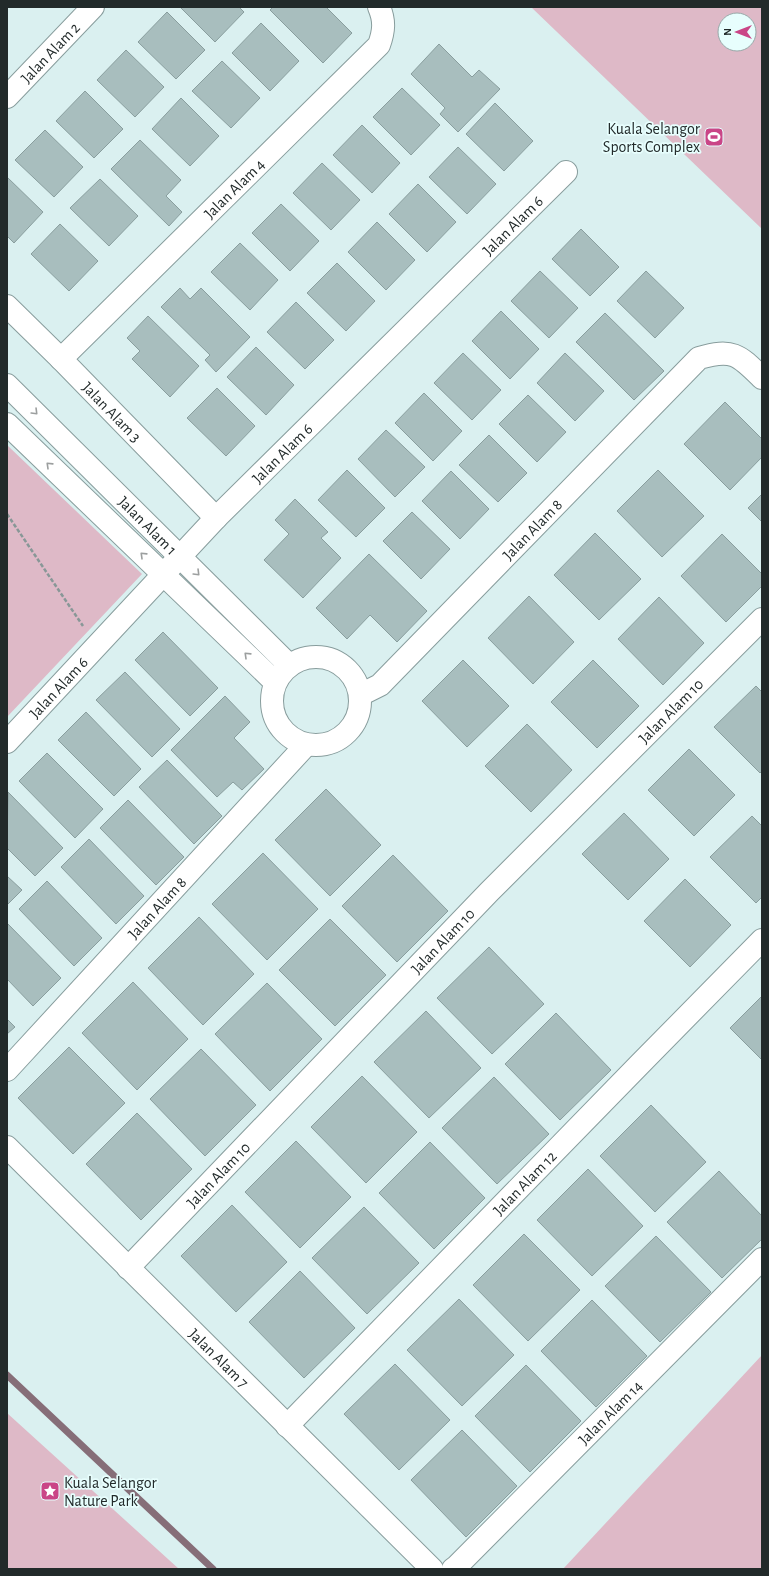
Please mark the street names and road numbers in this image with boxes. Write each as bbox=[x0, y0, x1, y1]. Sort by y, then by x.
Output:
street label: Jalan Alam 2 bbox=[18, 19, 83, 86]
street label: Jalan Alam 4 bbox=[201, 156, 268, 222]
street label: Jalan Alam 6 bbox=[480, 193, 546, 259]
street label: Jalan Alam 3 bbox=[79, 379, 144, 445]
street label: Jalan Alam 6 bbox=[249, 421, 316, 487]
street label: Jalan Alam 1 bbox=[115, 494, 180, 558]
street label: Jalan Alam 8 bbox=[500, 497, 566, 563]
street label: Jalan Alam 6 bbox=[27, 654, 91, 722]
street label: Jalan Alam 10 bbox=[636, 676, 707, 747]
street label: Jalan Alam 8 bbox=[125, 874, 190, 942]
street label: Jalan Alam 10 bbox=[408, 905, 478, 977]
street label: Jalan Alam 10 bbox=[184, 1139, 254, 1211]
street label: Jalan Alam 12 bbox=[490, 1148, 560, 1219]
street label: Jalan Alam 7 bbox=[186, 1326, 252, 1391]
street label: Jalan Alam 14 bbox=[576, 1377, 646, 1448]

